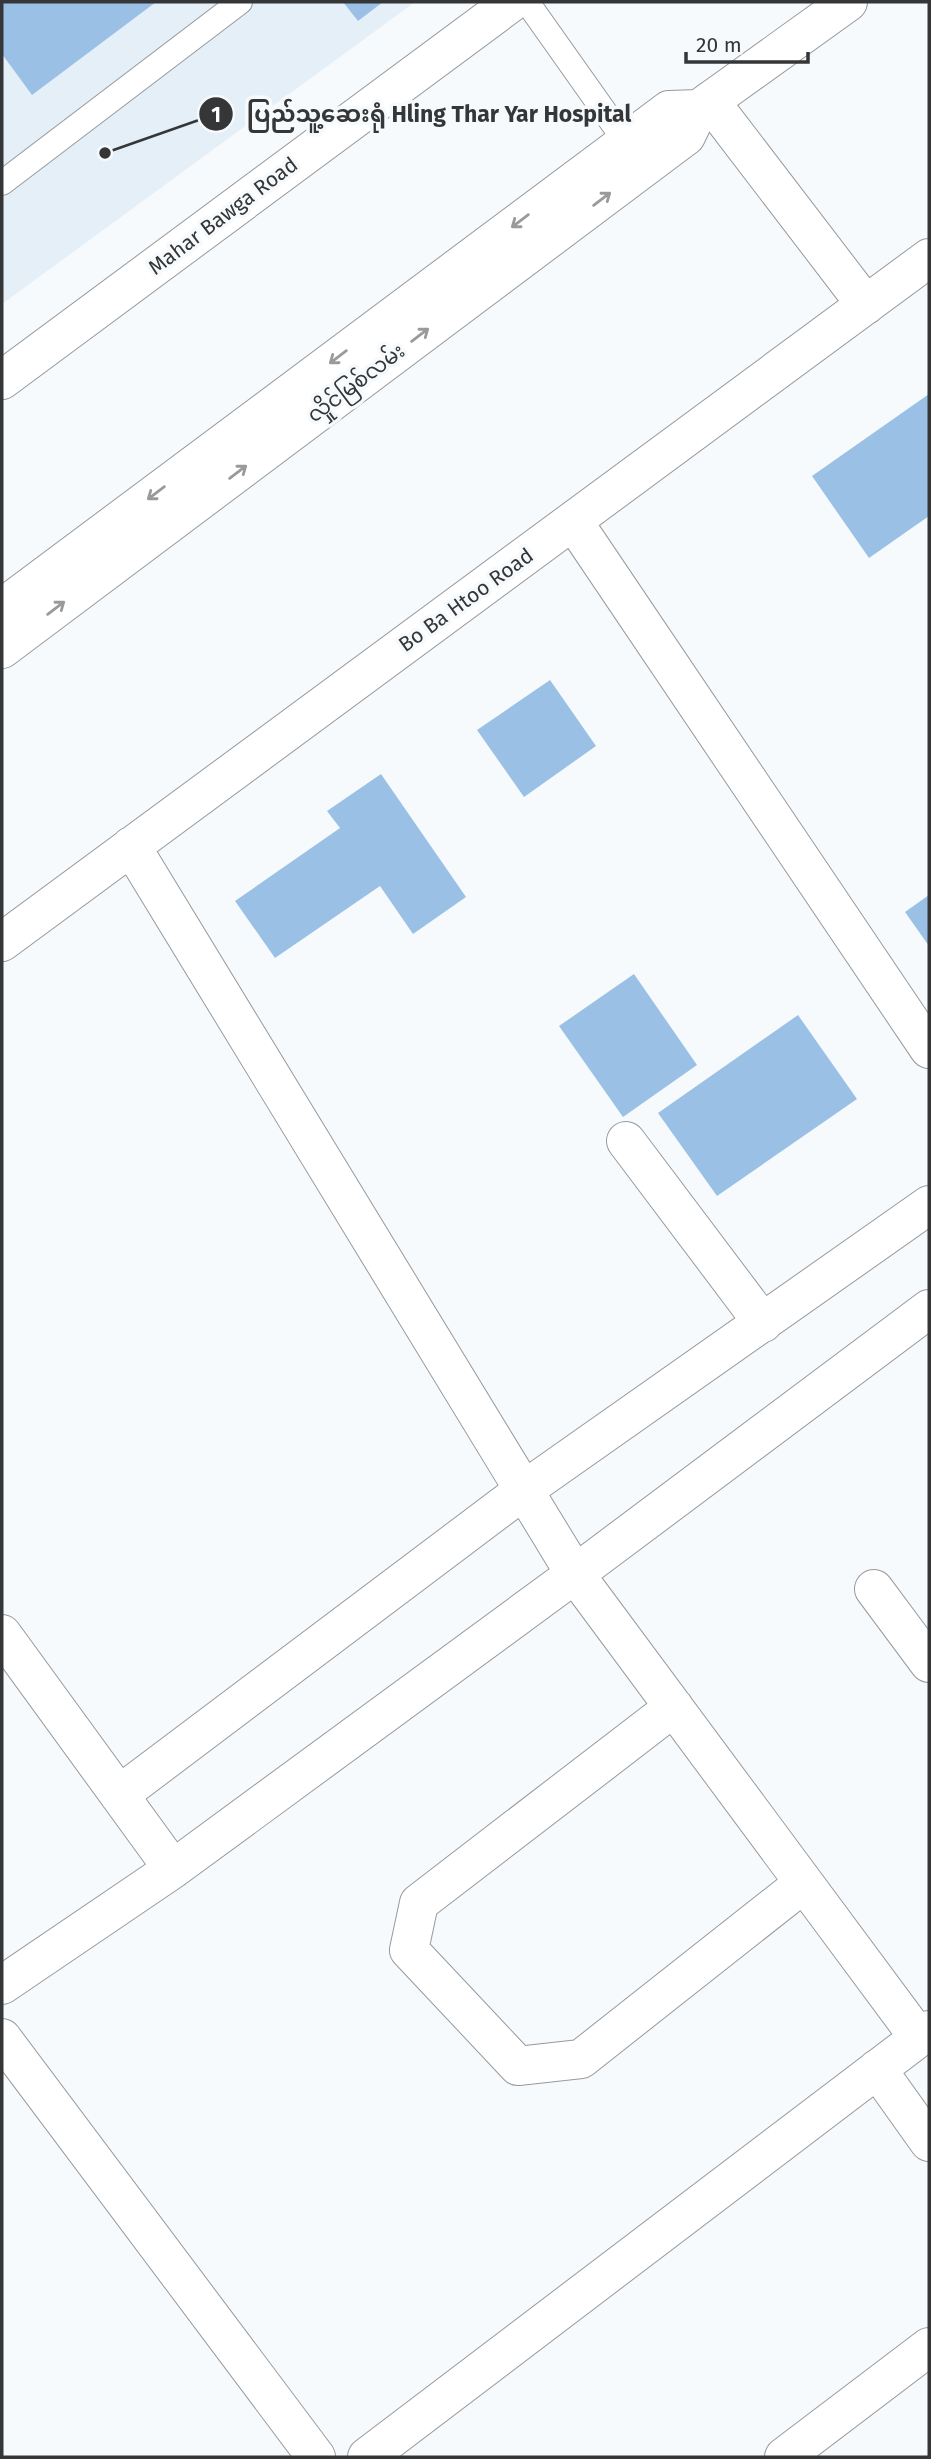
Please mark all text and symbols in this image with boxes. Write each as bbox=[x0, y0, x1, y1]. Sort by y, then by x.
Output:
scale bar bbox=[686, 21, 808, 65]
text: 20 m bbox=[696, 32, 742, 58]
callout: ပြည်သူ့ဆေးရုံ Hling Thar Yar Hospital bbox=[198, 92, 646, 136]
text: ပြည်သူ့ဆေးရုံ Hling Thar Yar Hospital bbox=[247, 98, 631, 133]
text: 1 bbox=[211, 102, 221, 128]
street label: Mahar Bawga Road bbox=[143, 151, 303, 281]
one-way arrow bbox=[593, 191, 611, 206]
one-way arrow bbox=[511, 214, 530, 228]
one-way arrow bbox=[411, 328, 430, 343]
street label: လှိုင်မြစ်လမ်း bbox=[300, 335, 412, 431]
one-way arrow bbox=[329, 350, 348, 364]
one-way arrow bbox=[229, 464, 247, 479]
one-way arrow bbox=[146, 485, 165, 500]
street label: Bo Ba Htoo Road bbox=[393, 542, 539, 658]
one-way arrow bbox=[47, 601, 66, 616]

